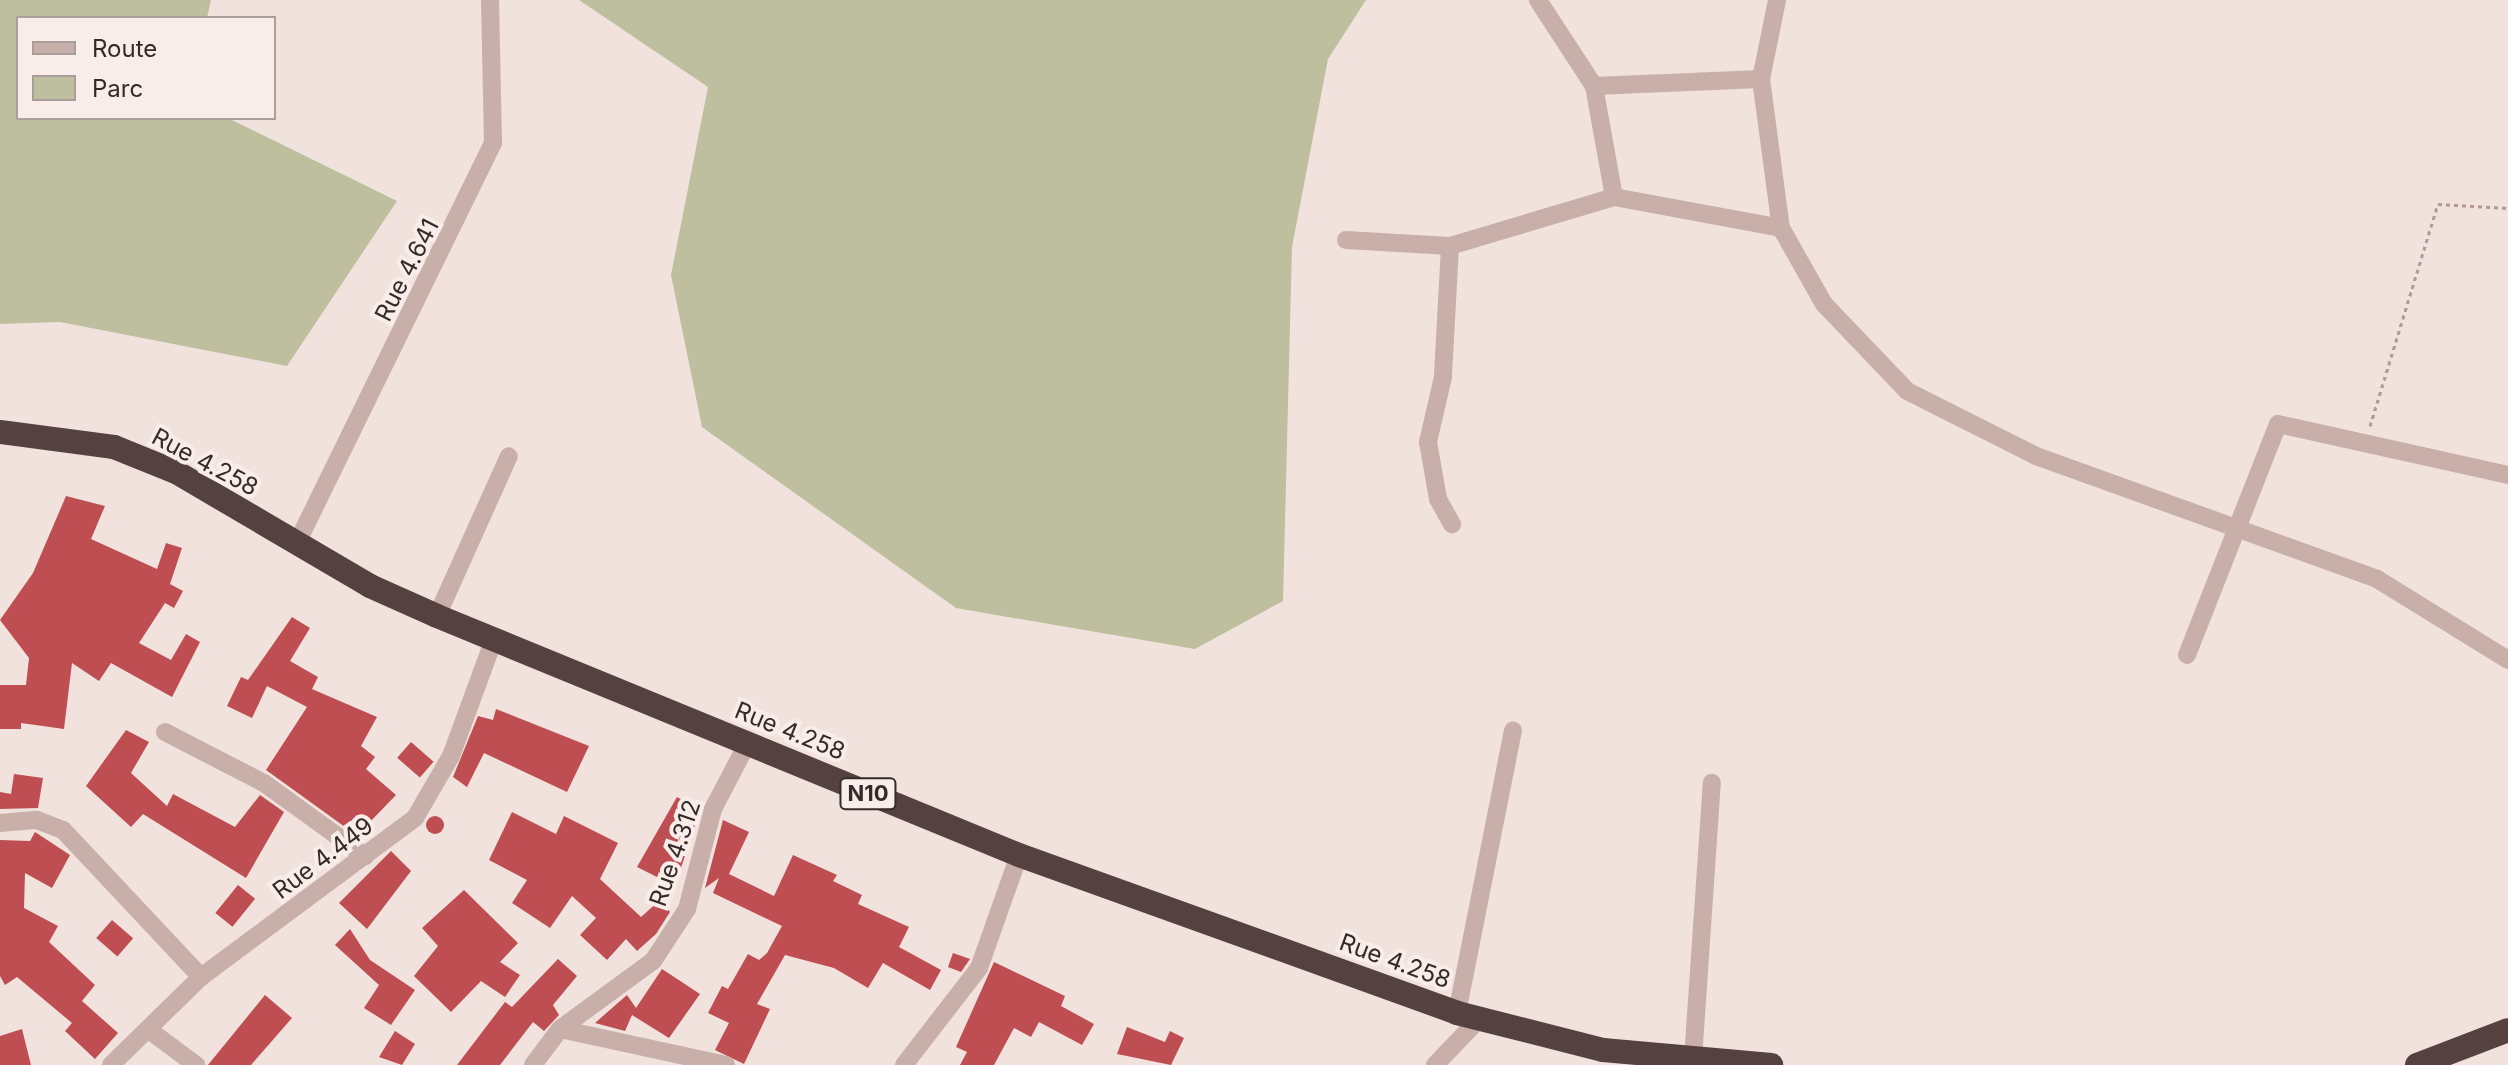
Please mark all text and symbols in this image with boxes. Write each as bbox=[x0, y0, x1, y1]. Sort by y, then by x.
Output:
legend bbox=[16, 16, 276, 120]
text: Route bbox=[92, 34, 157, 63]
text: Parc bbox=[92, 74, 143, 103]
street label: Rue 4.641 bbox=[369, 214, 445, 326]
street label: Rue 4.258 bbox=[147, 422, 263, 502]
street label: Rue 4.258 bbox=[731, 696, 849, 766]
road number: N10 bbox=[838, 776, 898, 812]
street label: Rue 4.312 bbox=[643, 796, 707, 910]
street label: Rue 4.449 bbox=[267, 811, 379, 905]
street label: Rue 4.258 bbox=[1336, 928, 1454, 994]

